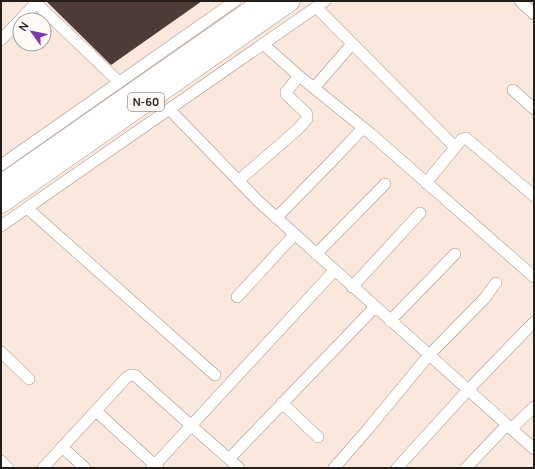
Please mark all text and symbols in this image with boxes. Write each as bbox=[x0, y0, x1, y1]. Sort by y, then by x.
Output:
north arrow bbox=[12, 12, 52, 52]
text: N bbox=[15, 19, 32, 34]
road number: N-60 bbox=[128, 93, 164, 111]

